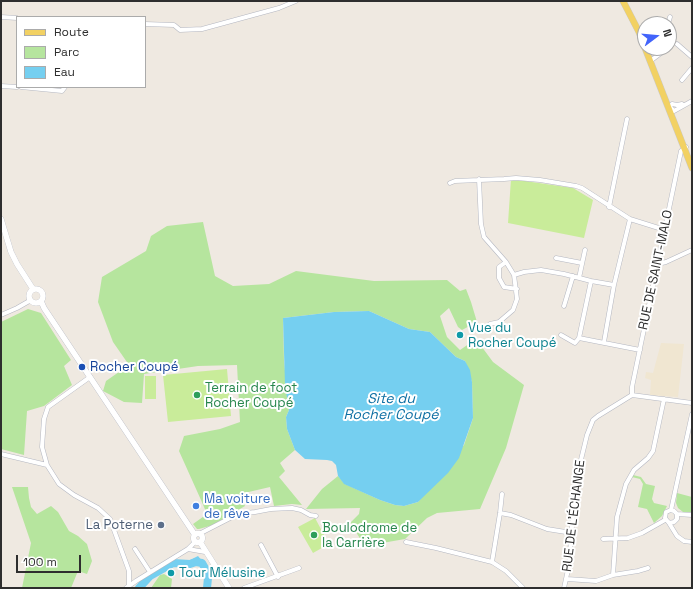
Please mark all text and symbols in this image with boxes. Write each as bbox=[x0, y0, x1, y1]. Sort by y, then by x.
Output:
legend bbox=[16, 16, 146, 88]
north arrow bbox=[637, 16, 677, 56]
text: Route bbox=[54, 24, 89, 40]
text: N bbox=[660, 27, 675, 38]
text: Parc bbox=[54, 44, 79, 60]
text: Eau bbox=[54, 64, 75, 80]
street label: RUE DE SAINT-MALO bbox=[636, 209, 676, 331]
place label: Vue du Rocher Coupé bbox=[468, 320, 556, 351]
marker: Vue du Rocher Coupé bbox=[455, 330, 465, 340]
place label: Rocher Coupé bbox=[90, 359, 178, 375]
marker: Rocher Coupé bbox=[77, 362, 87, 372]
place label: Terrain de foot Rocher Coupé bbox=[205, 380, 297, 411]
marker: Terrain de foot Rocher Coupé bbox=[192, 390, 202, 400]
water label: Site du Rocher Coupé bbox=[343, 391, 439, 424]
street label: RUE DE L'ÉCHANGE bbox=[559, 459, 589, 573]
place label: Ma voiture de rêve bbox=[204, 491, 270, 522]
marker: Ma voiture de rêve bbox=[191, 501, 201, 511]
place label: La Poterne bbox=[86, 517, 153, 533]
marker: La Poterne bbox=[156, 520, 166, 530]
place label: Boulodrome de la Carrière bbox=[322, 520, 417, 551]
marker: Boulodrome de la Carrière bbox=[309, 530, 319, 540]
scale bar bbox=[18, 547, 83, 573]
text: 100 m bbox=[23, 554, 57, 570]
place label: Tour Mélusine bbox=[179, 565, 265, 581]
marker: Tour Mélusine bbox=[166, 568, 176, 578]

